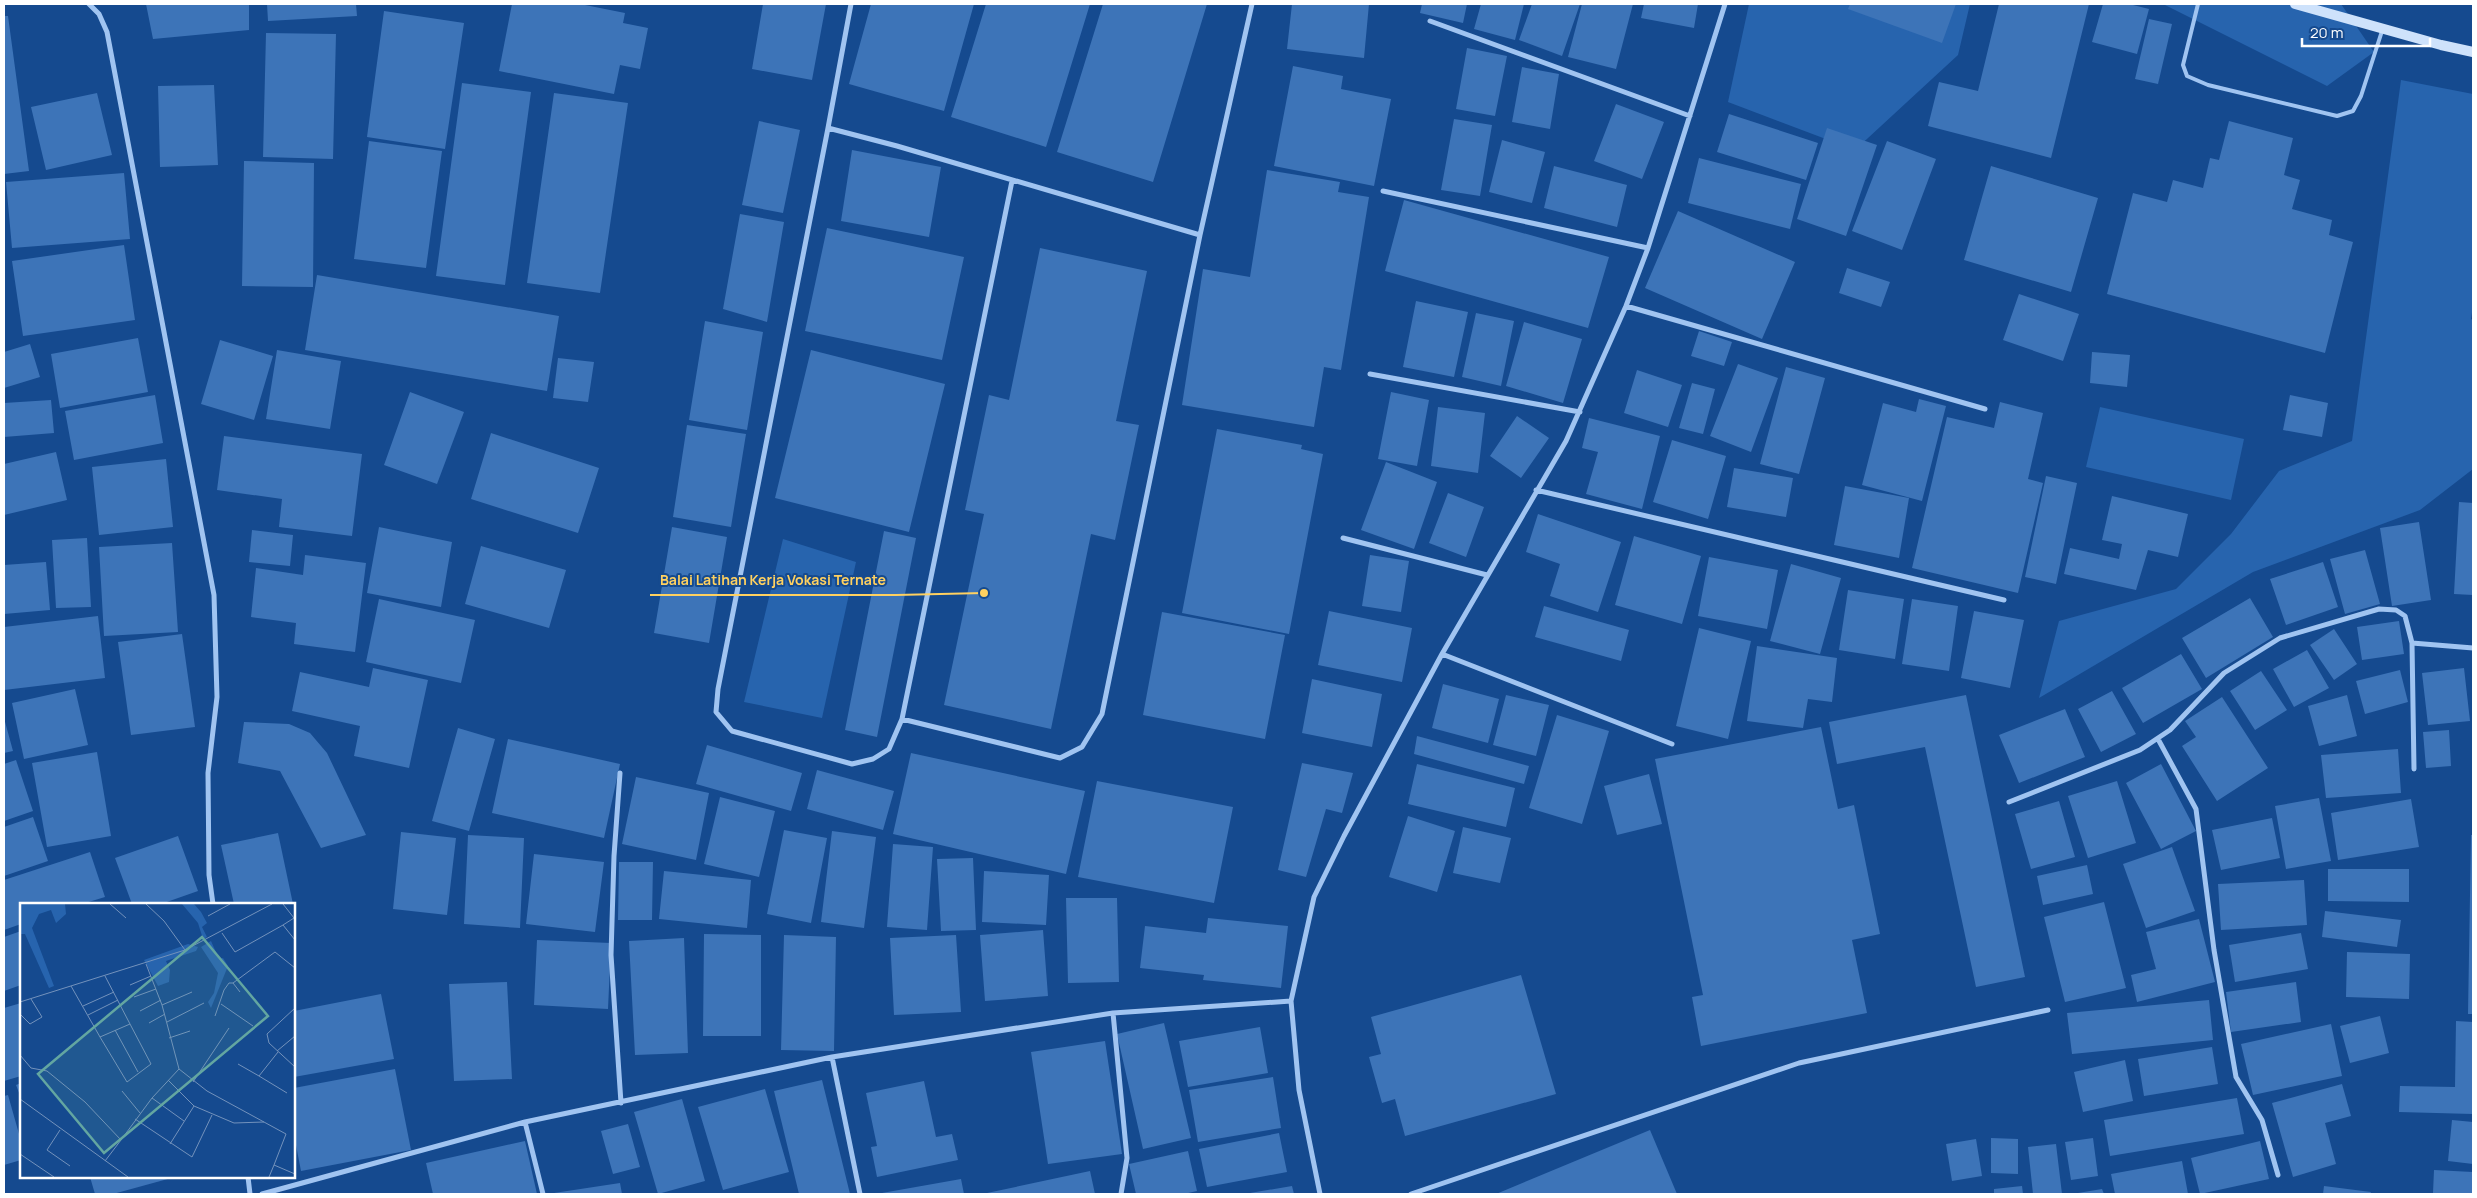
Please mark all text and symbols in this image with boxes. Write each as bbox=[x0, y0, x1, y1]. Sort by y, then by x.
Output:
scale bar bbox=[2302, 15, 2430, 47]
text: 20 m bbox=[2310, 22, 2343, 43]
callout: Balai Latihan Kerja Vokasi Ternate bbox=[650, 566, 896, 595]
text: Balai Latihan Kerja Vokasi Ternate bbox=[660, 570, 886, 589]
inset map bbox=[20, 903, 295, 1178]

